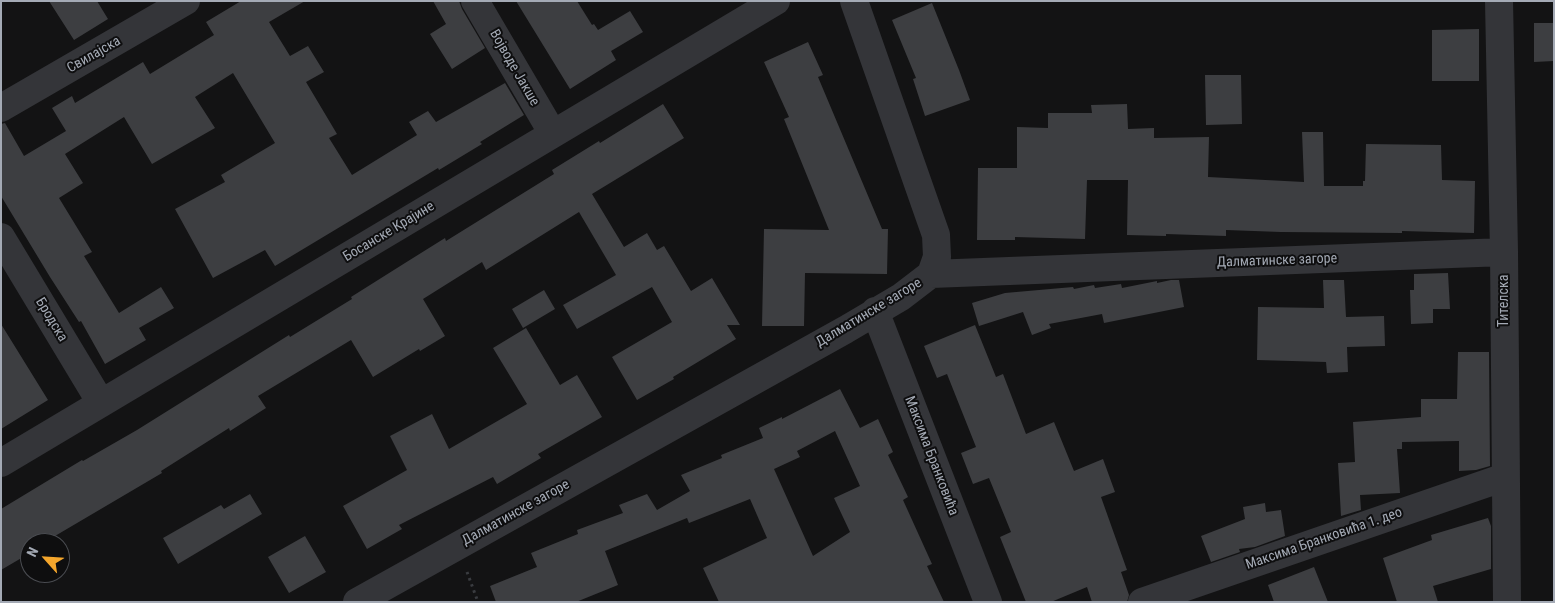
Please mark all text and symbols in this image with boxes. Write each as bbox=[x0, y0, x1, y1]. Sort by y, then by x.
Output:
street label: Војводе Јакше bbox=[485, 27, 543, 109]
street label: Свилајска bbox=[64, 33, 124, 77]
street label: Босанске Крајине bbox=[340, 198, 438, 266]
street label: Далматинске загоре bbox=[1217, 251, 1337, 271]
street label: Далматинске загоре bbox=[813, 275, 925, 351]
street label: Тителска bbox=[1496, 275, 1512, 327]
street label: Бродска bbox=[31, 295, 71, 345]
street label: Максима Бранковића bbox=[901, 394, 961, 518]
street label: Далматинске загоре bbox=[459, 476, 573, 550]
street label: Максима Бранковића 1. део bbox=[1244, 504, 1404, 574]
north arrow bbox=[20, 533, 70, 583]
text: N bbox=[23, 545, 41, 559]

